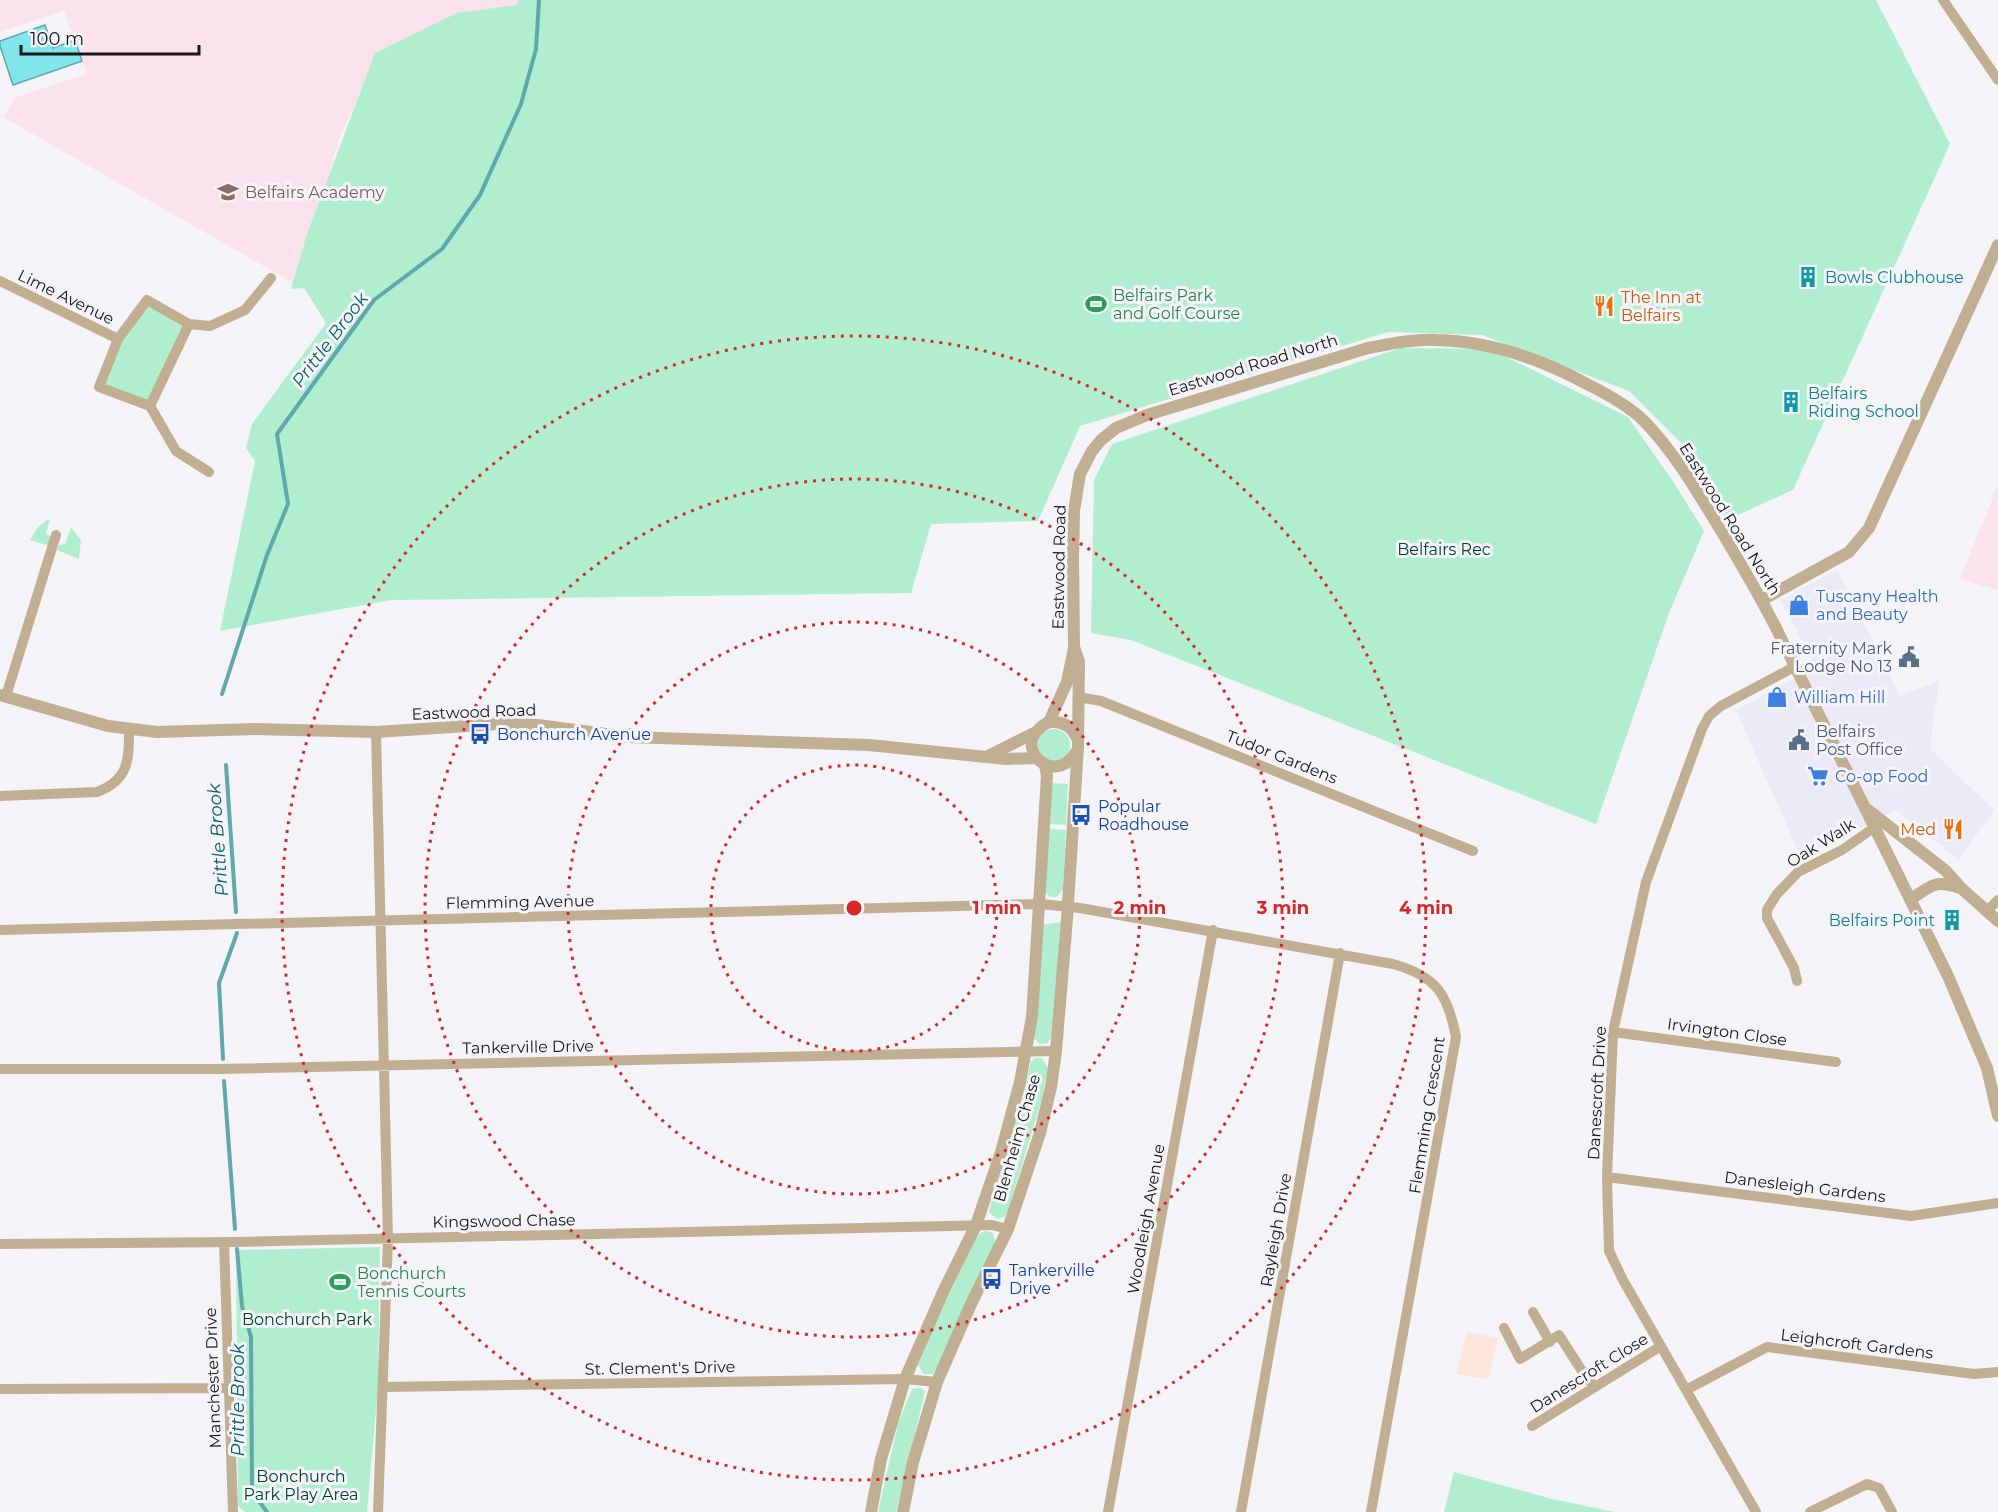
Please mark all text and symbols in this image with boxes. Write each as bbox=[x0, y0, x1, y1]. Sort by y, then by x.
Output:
scale bar bbox=[21, 18, 200, 56]
text: 100 m bbox=[30, 28, 84, 50]
school or university icon: Belfairs Academy bbox=[216, 180, 240, 204]
place label: Belfairs Academy bbox=[245, 183, 384, 202]
street label: Lime Avenue bbox=[15, 265, 117, 329]
building icon: Bowls Clubhouse bbox=[1796, 265, 1820, 289]
place label: Bowls Clubhouse bbox=[1825, 268, 1964, 287]
place label: Belfairs Park and Golf Course bbox=[1113, 286, 1240, 323]
water label: Prittle Brook bbox=[287, 287, 374, 392]
place label: The Inn at Belfairs bbox=[1621, 288, 1702, 325]
sports icon: Belfairs Park and Golf Course bbox=[1084, 292, 1108, 316]
restaurant icon: The Inn at Belfairs bbox=[1592, 294, 1616, 318]
street label: Eastwood Road North bbox=[1166, 330, 1340, 400]
place label: Belfairs Riding School bbox=[1808, 384, 1919, 421]
building icon: Belfairs Riding School bbox=[1779, 390, 1803, 414]
street label: Eastwood Road North bbox=[1675, 439, 1785, 599]
street label: Eastwood Road bbox=[1048, 504, 1070, 630]
park label: Belfairs Rec bbox=[1397, 540, 1491, 559]
place label: Tuscany Health and Beauty bbox=[1816, 587, 1939, 624]
shop icon: Tuscany Health and Beauty bbox=[1787, 593, 1811, 617]
place label: Fraternity Mark Lodge No 13 bbox=[1770, 639, 1892, 676]
public building icon: Fraternity Mark Lodge No 13 bbox=[1897, 645, 1921, 669]
shop icon: William Hill bbox=[1765, 685, 1789, 709]
place label: William Hill bbox=[1794, 688, 1885, 707]
street label: Eastwood Road bbox=[411, 700, 537, 724]
bus stop icon: Bonchurch Avenue bbox=[468, 722, 492, 746]
place label: Belfairs Post Office bbox=[1816, 722, 1903, 759]
place label: Bonchurch Avenue bbox=[497, 725, 651, 744]
street label: Tudor Gardens bbox=[1224, 726, 1341, 788]
public building icon: Belfairs Post Office bbox=[1787, 728, 1811, 752]
supermarket icon: Co-op Food bbox=[1806, 764, 1830, 788]
place label: Co-op Food bbox=[1835, 767, 1928, 786]
water label: Prittle Brook bbox=[203, 782, 233, 897]
place label: Popular Roadhouse bbox=[1098, 797, 1189, 834]
bus stop icon: Popular Roadhouse bbox=[1069, 803, 1093, 827]
street label: Oak Walk bbox=[1783, 814, 1859, 871]
restaurant icon: Med bbox=[1941, 817, 1965, 841]
place label: Med bbox=[1900, 820, 1936, 839]
street label: Flemming Avenue bbox=[445, 891, 595, 913]
text: 1 min bbox=[973, 897, 1021, 919]
text: 2 min bbox=[1114, 897, 1166, 919]
text: 3 min bbox=[1256, 897, 1309, 919]
text: 4 min bbox=[1399, 897, 1453, 919]
centre of rings bbox=[844, 898, 864, 918]
building icon: Belfairs Point bbox=[1940, 908, 1964, 932]
place label: Belfairs Point bbox=[1829, 911, 1935, 930]
street label: Irvington Close bbox=[1666, 1014, 1788, 1050]
street label: Danescroft Drive bbox=[1584, 1025, 1610, 1161]
street label: Flemming Crescent bbox=[1405, 1034, 1449, 1195]
street label: Tankerville Drive bbox=[462, 1036, 594, 1058]
street label: Blenheim Chase bbox=[990, 1072, 1044, 1204]
street label: Woodleigh Avenue bbox=[1123, 1142, 1169, 1296]
street label: Danesleigh Gardens bbox=[1723, 1168, 1887, 1206]
street label: Rayleigh Drive bbox=[1257, 1172, 1295, 1288]
street label: Kingswood Chase bbox=[432, 1210, 576, 1232]
place label: Tankerville Drive bbox=[1009, 1261, 1095, 1298]
place label: Bonchurch Tennis Courts bbox=[357, 1264, 466, 1301]
bus stop icon: Tankerville Drive bbox=[980, 1267, 1004, 1291]
sports icon: Bonchurch Tennis Courts bbox=[328, 1270, 352, 1294]
street label: Manchester Drive bbox=[201, 1307, 225, 1449]
park label: Bonchurch Park bbox=[242, 1310, 372, 1329]
street label: Leighcroft Gardens bbox=[1780, 1325, 1935, 1363]
street label: Danescroft Close bbox=[1527, 1329, 1651, 1417]
water label: Prittle Brook bbox=[227, 1342, 249, 1457]
street label: St. Clement's Drive bbox=[585, 1357, 735, 1379]
park label: Bonchurch Park Play Area bbox=[243, 1467, 359, 1504]

